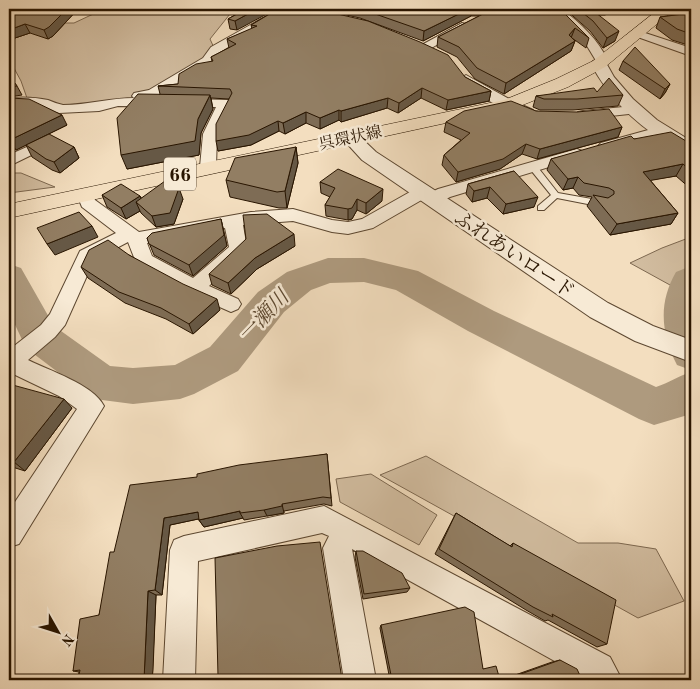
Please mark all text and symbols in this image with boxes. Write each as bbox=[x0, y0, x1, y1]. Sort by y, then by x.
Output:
street label: 呉環状線 bbox=[317, 123, 383, 153]
road number: 66 bbox=[164, 157, 196, 190]
street label: ふれあいロード bbox=[450, 207, 578, 303]
water label: 一瀬川 bbox=[233, 284, 295, 347]
north arrow bbox=[32, 606, 82, 656]
text: N bbox=[58, 631, 76, 648]

